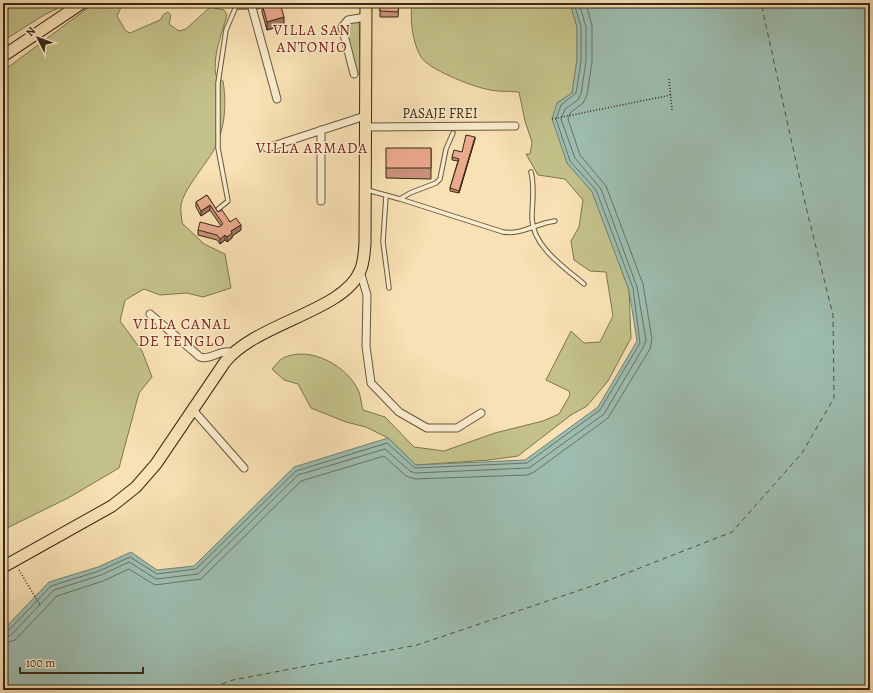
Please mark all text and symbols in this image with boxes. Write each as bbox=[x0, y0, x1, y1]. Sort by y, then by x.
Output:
north arrow bbox=[18, 18, 58, 58]
district label: VILLA SAN ANTONIO bbox=[272, 20, 351, 57]
text: N bbox=[23, 24, 39, 40]
street label: PASAJE FREI bbox=[402, 104, 478, 123]
district label: VILLA ARMADA bbox=[255, 138, 368, 158]
district label: VILLA CANAL DE TENGLO bbox=[132, 314, 231, 351]
scale bar bbox=[20, 649, 143, 675]
text: 100 m bbox=[26, 655, 55, 671]

